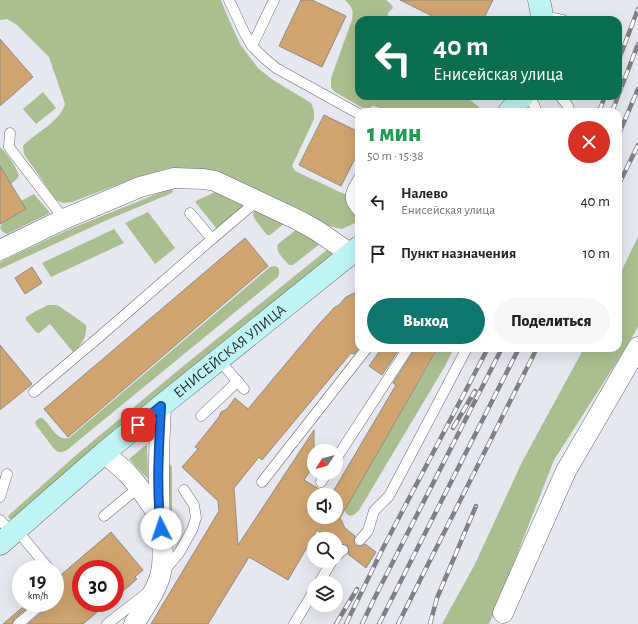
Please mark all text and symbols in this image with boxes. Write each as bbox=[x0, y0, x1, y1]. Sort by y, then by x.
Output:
icon: left bbox=[367, 32, 419, 84]
text: 40 m bbox=[433, 33, 489, 61]
text: Енисейская улица bbox=[433, 66, 564, 84]
button: close bbox=[568, 121, 610, 163]
text: 1 мин bbox=[367, 122, 421, 146]
text: 50 m · 15:38 bbox=[367, 150, 424, 163]
text: Налево bbox=[401, 186, 448, 201]
icon: left bbox=[367, 191, 389, 213]
text: 40 m bbox=[580, 194, 610, 209]
text: Енисейская улица bbox=[401, 204, 495, 217]
icon: arrive bbox=[367, 243, 389, 265]
text: Пункт назначения bbox=[401, 246, 516, 261]
text: 10 m bbox=[582, 246, 610, 261]
button: Выход bbox=[367, 298, 485, 344]
button: Поделиться bbox=[493, 298, 610, 344]
street label: ЕНИСЕЙСКАЯ УЛИЦА bbox=[171, 302, 289, 401]
pin bbox=[121, 408, 155, 442]
icon: arrive bbox=[127, 414, 149, 436]
north arrow bbox=[307, 444, 343, 480]
map controls bbox=[307, 444, 343, 612]
button: sound bbox=[307, 488, 343, 524]
position arrow bbox=[140, 508, 182, 550]
button: search bbox=[307, 532, 343, 568]
speed limit sign: 30 bbox=[72, 560, 124, 612]
text: 19 bbox=[30, 571, 46, 591]
button: layers bbox=[307, 576, 343, 612]
text: km/h bbox=[28, 591, 48, 601]

